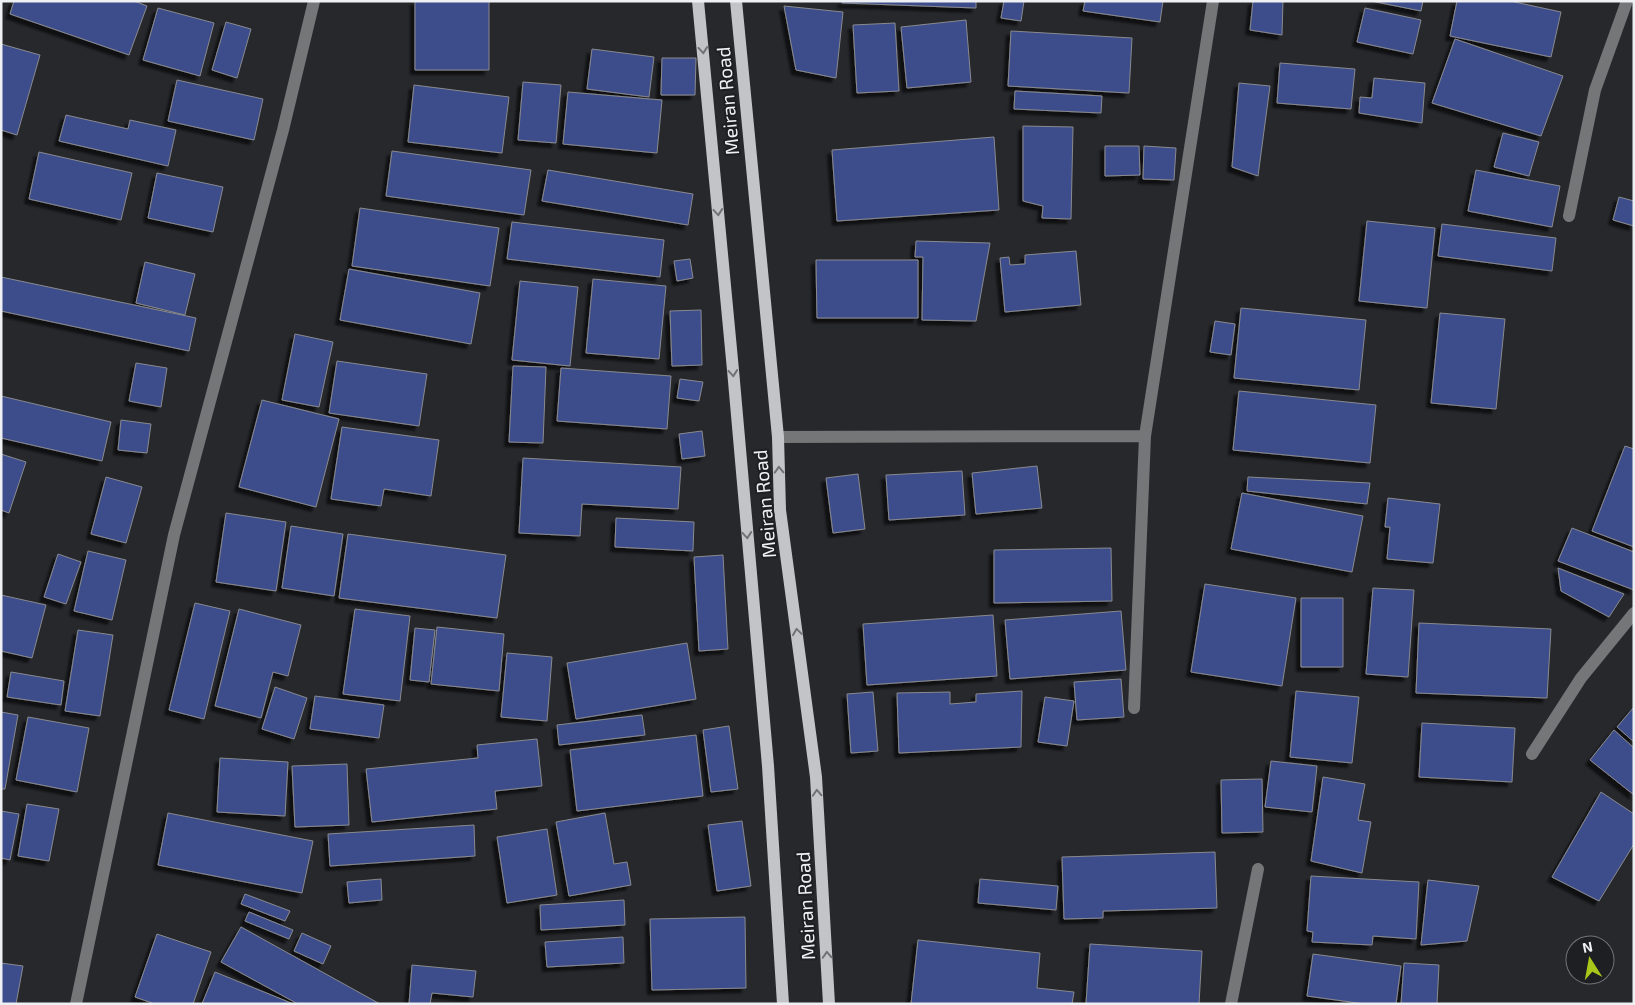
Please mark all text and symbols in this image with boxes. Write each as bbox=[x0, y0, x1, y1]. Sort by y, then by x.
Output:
one-way arrow bbox=[697, 46, 708, 54]
street label: Meiran Road bbox=[711, 46, 743, 156]
one-way arrow bbox=[712, 208, 723, 216]
one-way arrow bbox=[727, 370, 738, 378]
street label: Meiran Road bbox=[748, 449, 780, 559]
one-way arrow bbox=[774, 466, 784, 474]
one-way arrow bbox=[741, 532, 752, 540]
one-way arrow bbox=[792, 627, 803, 635]
one-way arrow bbox=[812, 789, 823, 797]
street label: Meiran Road bbox=[791, 851, 819, 961]
north arrow bbox=[1565, 935, 1615, 985]
text: N bbox=[1581, 937, 1594, 956]
one-way arrow bbox=[821, 951, 832, 959]

